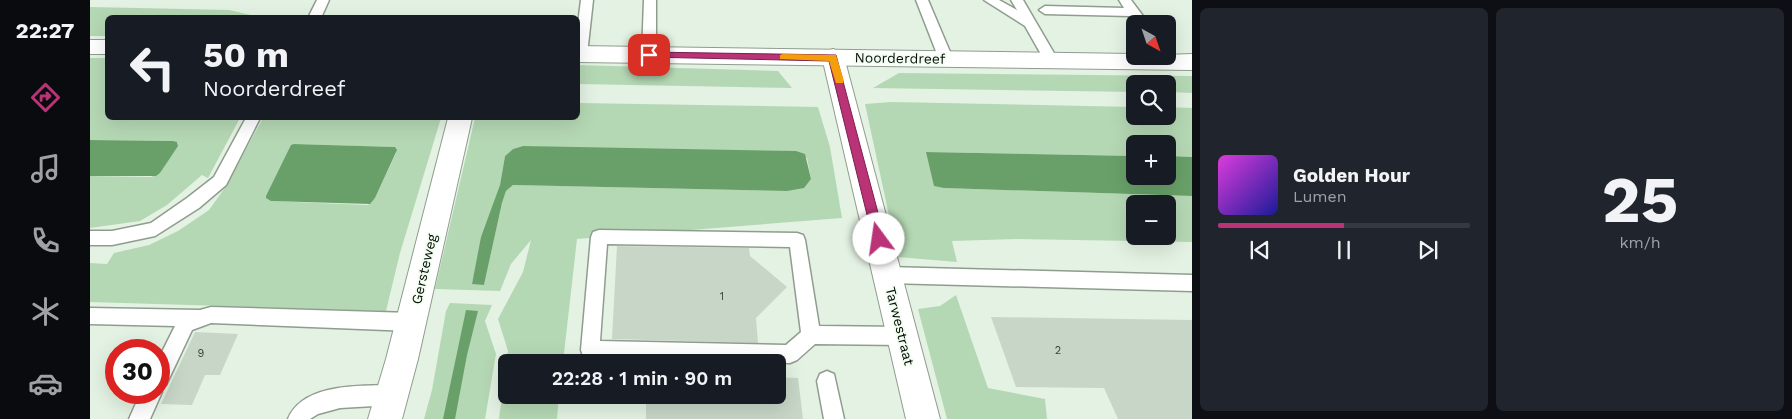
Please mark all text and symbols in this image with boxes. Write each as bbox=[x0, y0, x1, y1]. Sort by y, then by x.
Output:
north arrow bbox=[1126, 15, 1176, 65]
map controls bbox=[1126, 15, 1176, 245]
text: 22:27 bbox=[16, 18, 74, 43]
text: 50 m bbox=[203, 34, 289, 76]
pin bbox=[628, 34, 670, 76]
icon: left bbox=[120, 35, 185, 100]
icon: arrive bbox=[635, 41, 663, 69]
street label: Noorderdreef bbox=[855, 49, 946, 67]
button: search bbox=[1126, 75, 1176, 125]
text: Noorderdreef bbox=[203, 76, 345, 101]
icon: directions bbox=[28, 80, 63, 115]
button: + bbox=[1126, 135, 1176, 185]
icon: music bbox=[28, 151, 63, 186]
text: 25 bbox=[1602, 162, 1678, 238]
text: Golden Hour bbox=[1293, 164, 1410, 187]
text: Lumen bbox=[1293, 187, 1347, 206]
button: − bbox=[1126, 195, 1176, 245]
position arrow bbox=[852, 212, 904, 264]
icon: phone bbox=[28, 223, 63, 258]
street label: Gersteweg bbox=[408, 232, 440, 306]
text: km/h bbox=[1619, 233, 1661, 252]
icon: previous bbox=[1246, 236, 1274, 264]
icon: pause bbox=[1330, 236, 1358, 264]
icon: next bbox=[1414, 236, 1442, 264]
street label: Tarwestraat bbox=[883, 285, 918, 367]
house number: 1 bbox=[720, 290, 724, 303]
icon: climate bbox=[28, 294, 63, 329]
speed limit sign: 30 bbox=[105, 339, 170, 404]
house number: 2 bbox=[1055, 344, 1061, 357]
house number: 9 bbox=[198, 347, 205, 360]
icon: car bbox=[28, 366, 63, 401]
text: 22:28 · 1 min · 90 m bbox=[552, 367, 732, 390]

